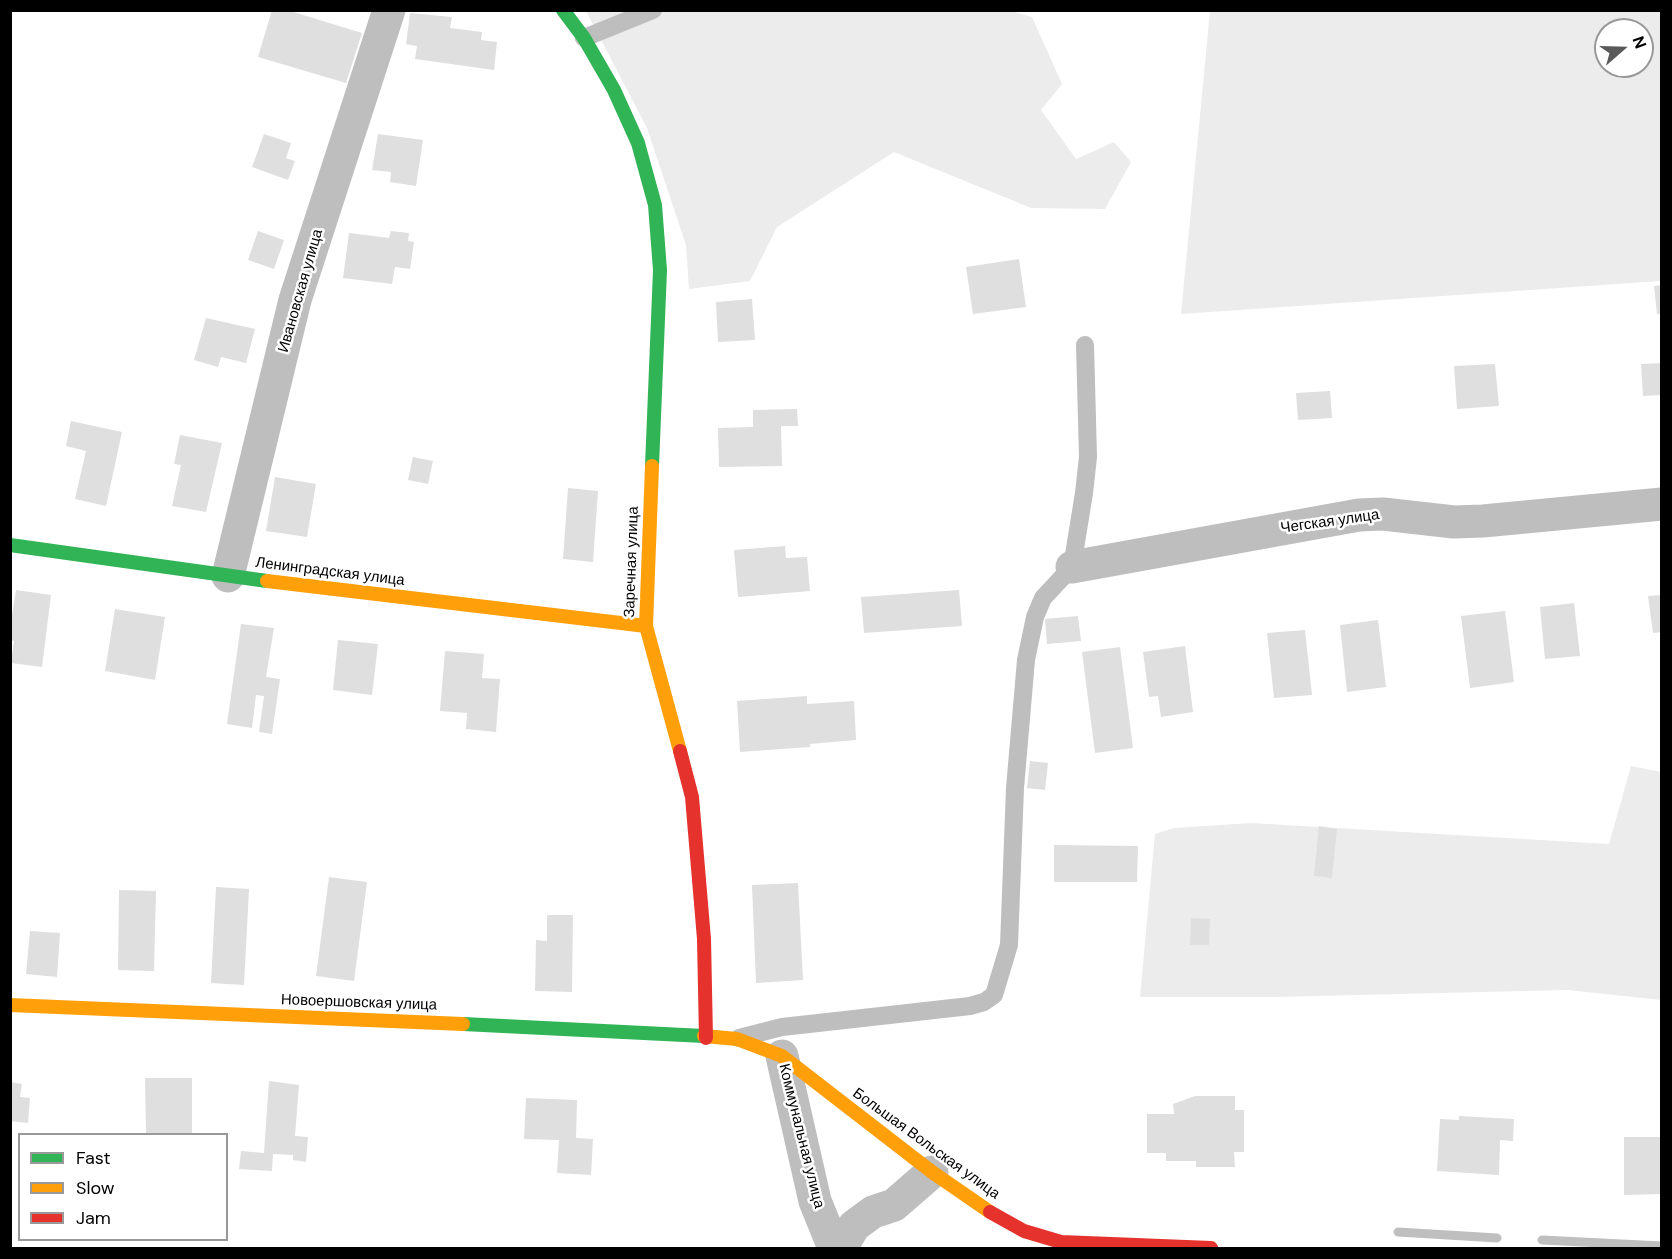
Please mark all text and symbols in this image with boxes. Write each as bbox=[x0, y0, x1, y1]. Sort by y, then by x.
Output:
north arrow bbox=[1594, 18, 1654, 78]
text: N bbox=[1628, 33, 1651, 51]
street label: Ивановская улица bbox=[275, 227, 327, 355]
street label: Заречная улица bbox=[621, 506, 643, 618]
street label: Чегская улица bbox=[1279, 506, 1381, 538]
street label: Ленинградская улица bbox=[254, 554, 406, 590]
street label: Новоершовская улица bbox=[281, 991, 437, 1015]
street label: Коммунальная улица bbox=[774, 1062, 828, 1210]
street label: Большая Вольская улица bbox=[849, 1085, 1003, 1203]
legend bbox=[18, 1133, 228, 1241]
text: Fast bbox=[76, 1146, 111, 1170]
text: Slow bbox=[76, 1176, 115, 1200]
text: Jam bbox=[76, 1206, 111, 1230]

